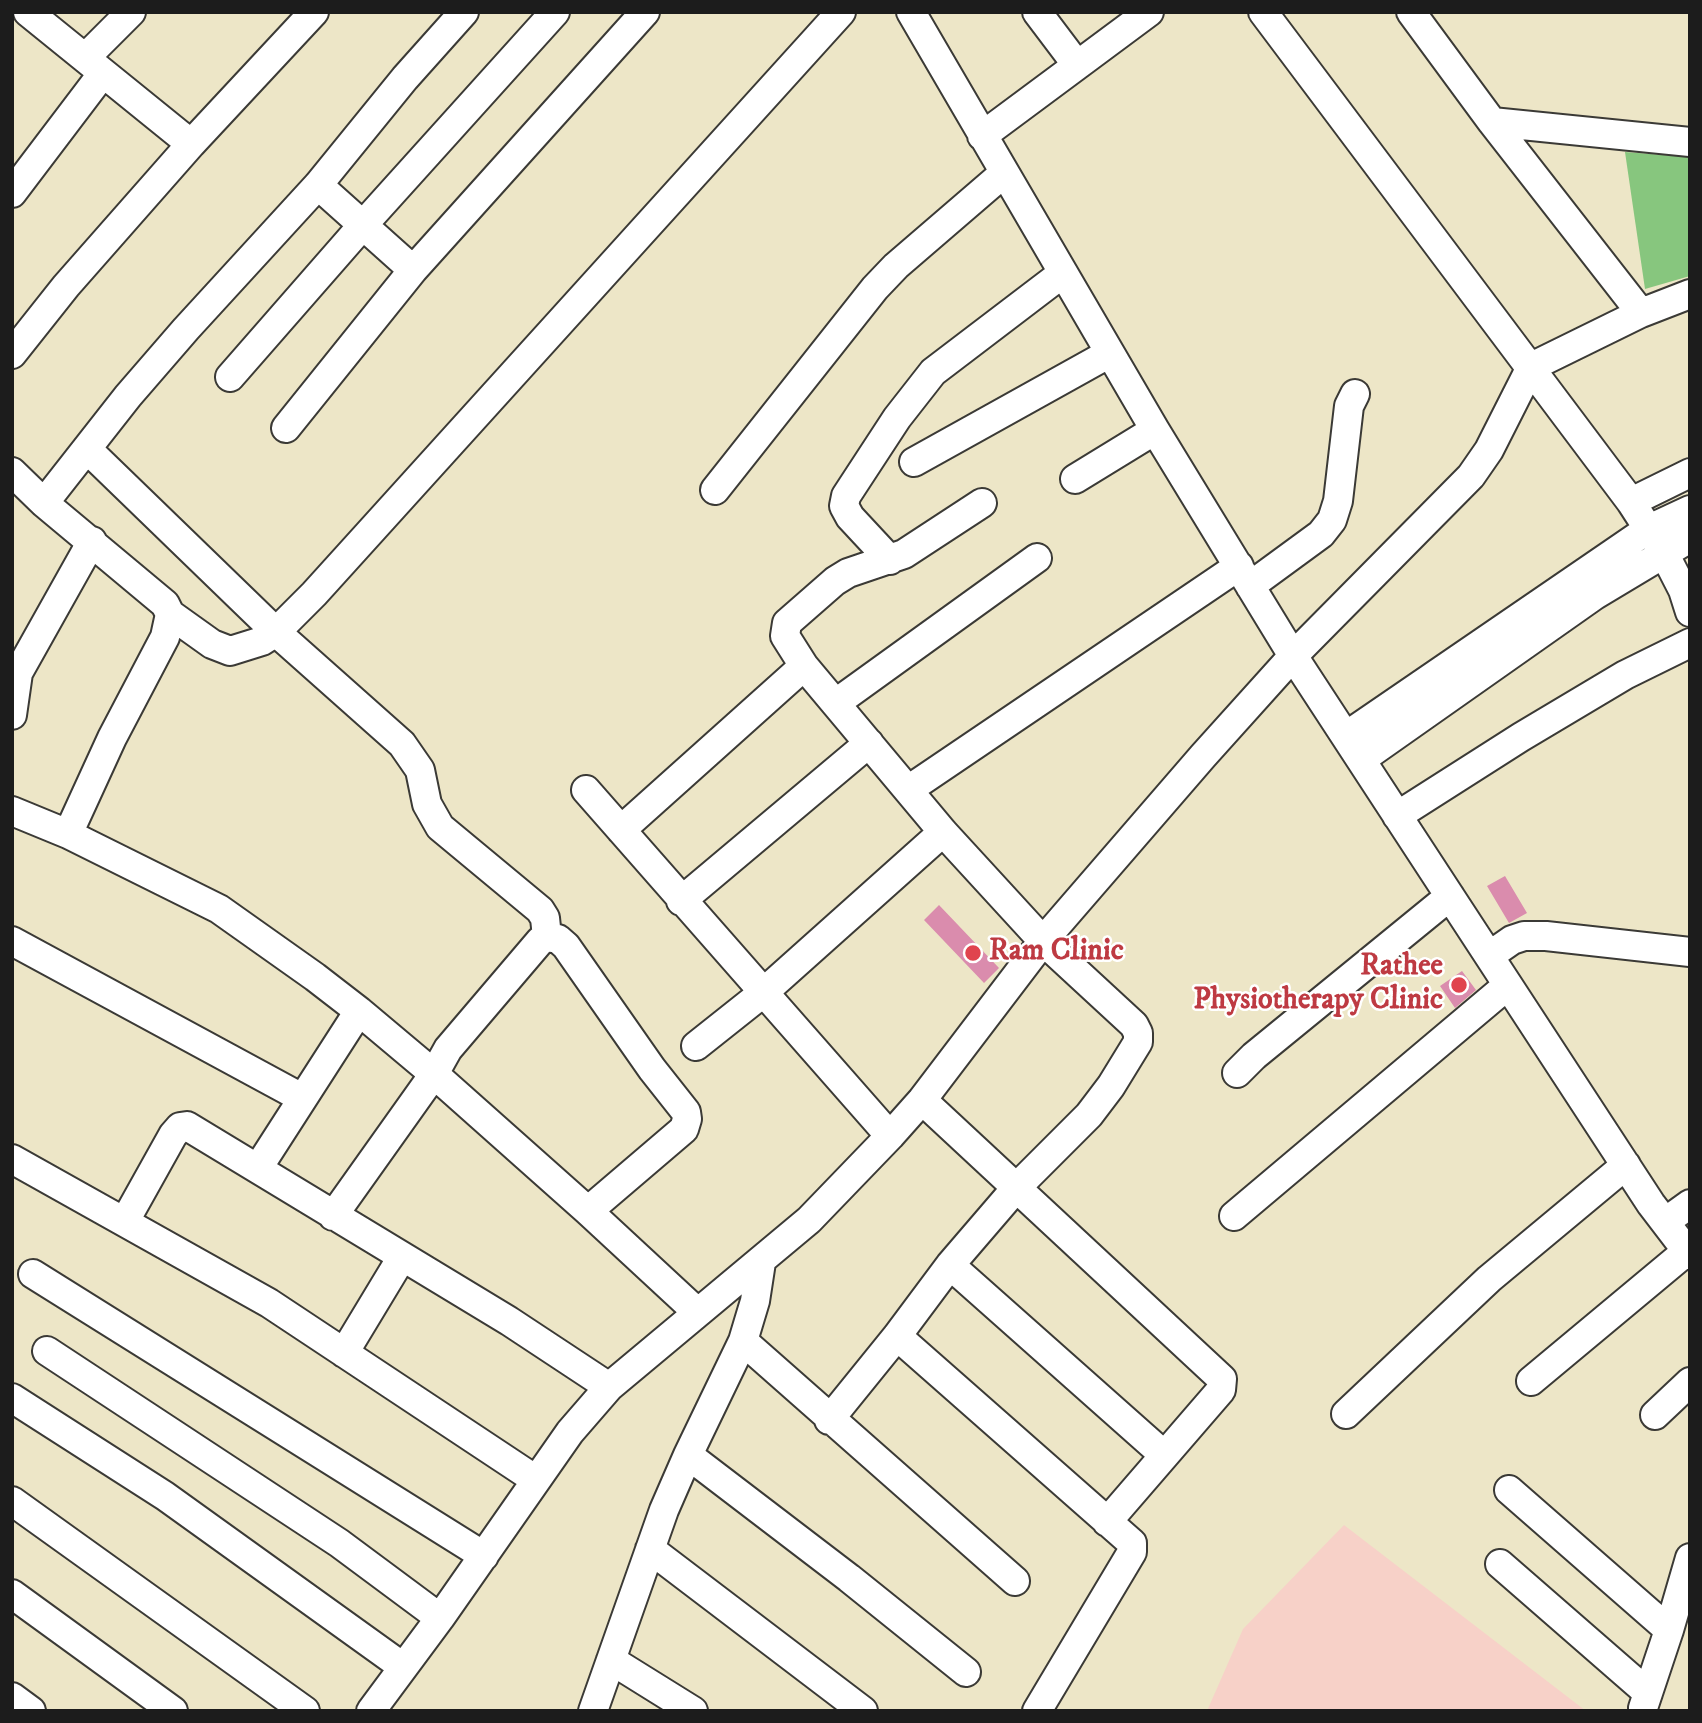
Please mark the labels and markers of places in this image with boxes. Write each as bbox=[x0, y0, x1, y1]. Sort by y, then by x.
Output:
place label: Ram Clinic bbox=[989, 935, 1124, 971]
marker: Ram Clinic bbox=[963, 943, 983, 963]
place label: Rathee Physiotherapy Clinic bbox=[1193, 950, 1443, 1020]
marker: Rathee Physiotherapy Clinic bbox=[1449, 975, 1469, 995]

